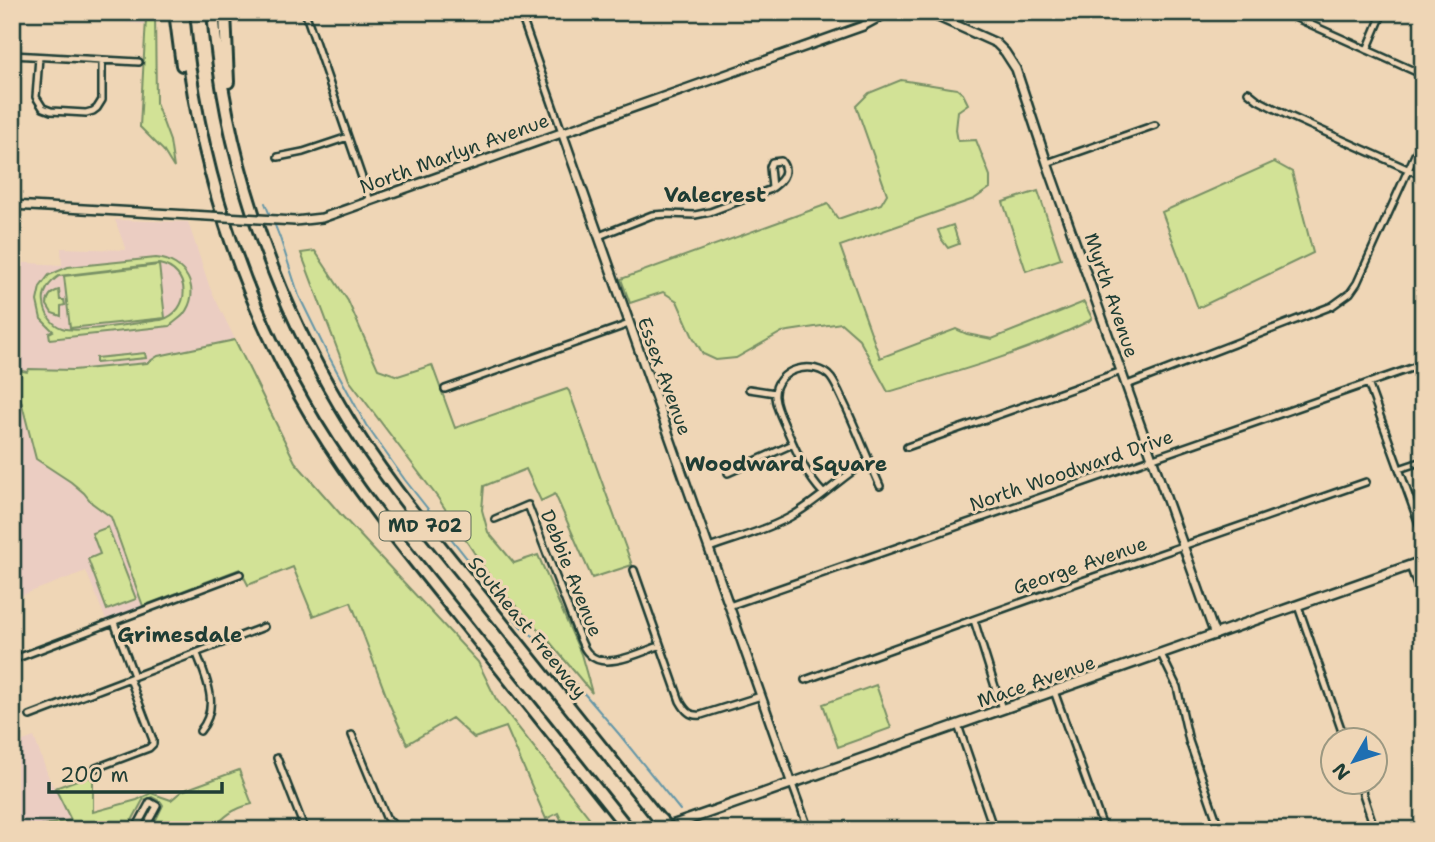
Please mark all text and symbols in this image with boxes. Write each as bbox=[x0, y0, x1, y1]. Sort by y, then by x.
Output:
street label: North Marlyn Avenue bbox=[356, 108, 552, 199]
district label: Valecrest bbox=[664, 181, 766, 209]
street label: Myrth Avenue bbox=[1078, 229, 1145, 361]
street label: Essex Avenue bbox=[632, 314, 697, 439]
street label: North Woodward Drive bbox=[966, 424, 1176, 517]
district label: Woodward Square bbox=[685, 450, 887, 478]
street label: Debbie Avenue bbox=[535, 506, 608, 640]
road number: MD 702 bbox=[380, 512, 471, 540]
street label: George Avenue bbox=[1010, 531, 1150, 600]
street label: Southeast Freeway bbox=[463, 551, 593, 704]
district label: Grimesdale bbox=[117, 621, 243, 649]
street label: Mace Avenue bbox=[974, 650, 1099, 713]
north arrow bbox=[1320, 726, 1390, 796]
scale bar bbox=[49, 751, 222, 795]
text: N bbox=[1327, 758, 1356, 785]
text: 200 m bbox=[60, 761, 129, 789]

